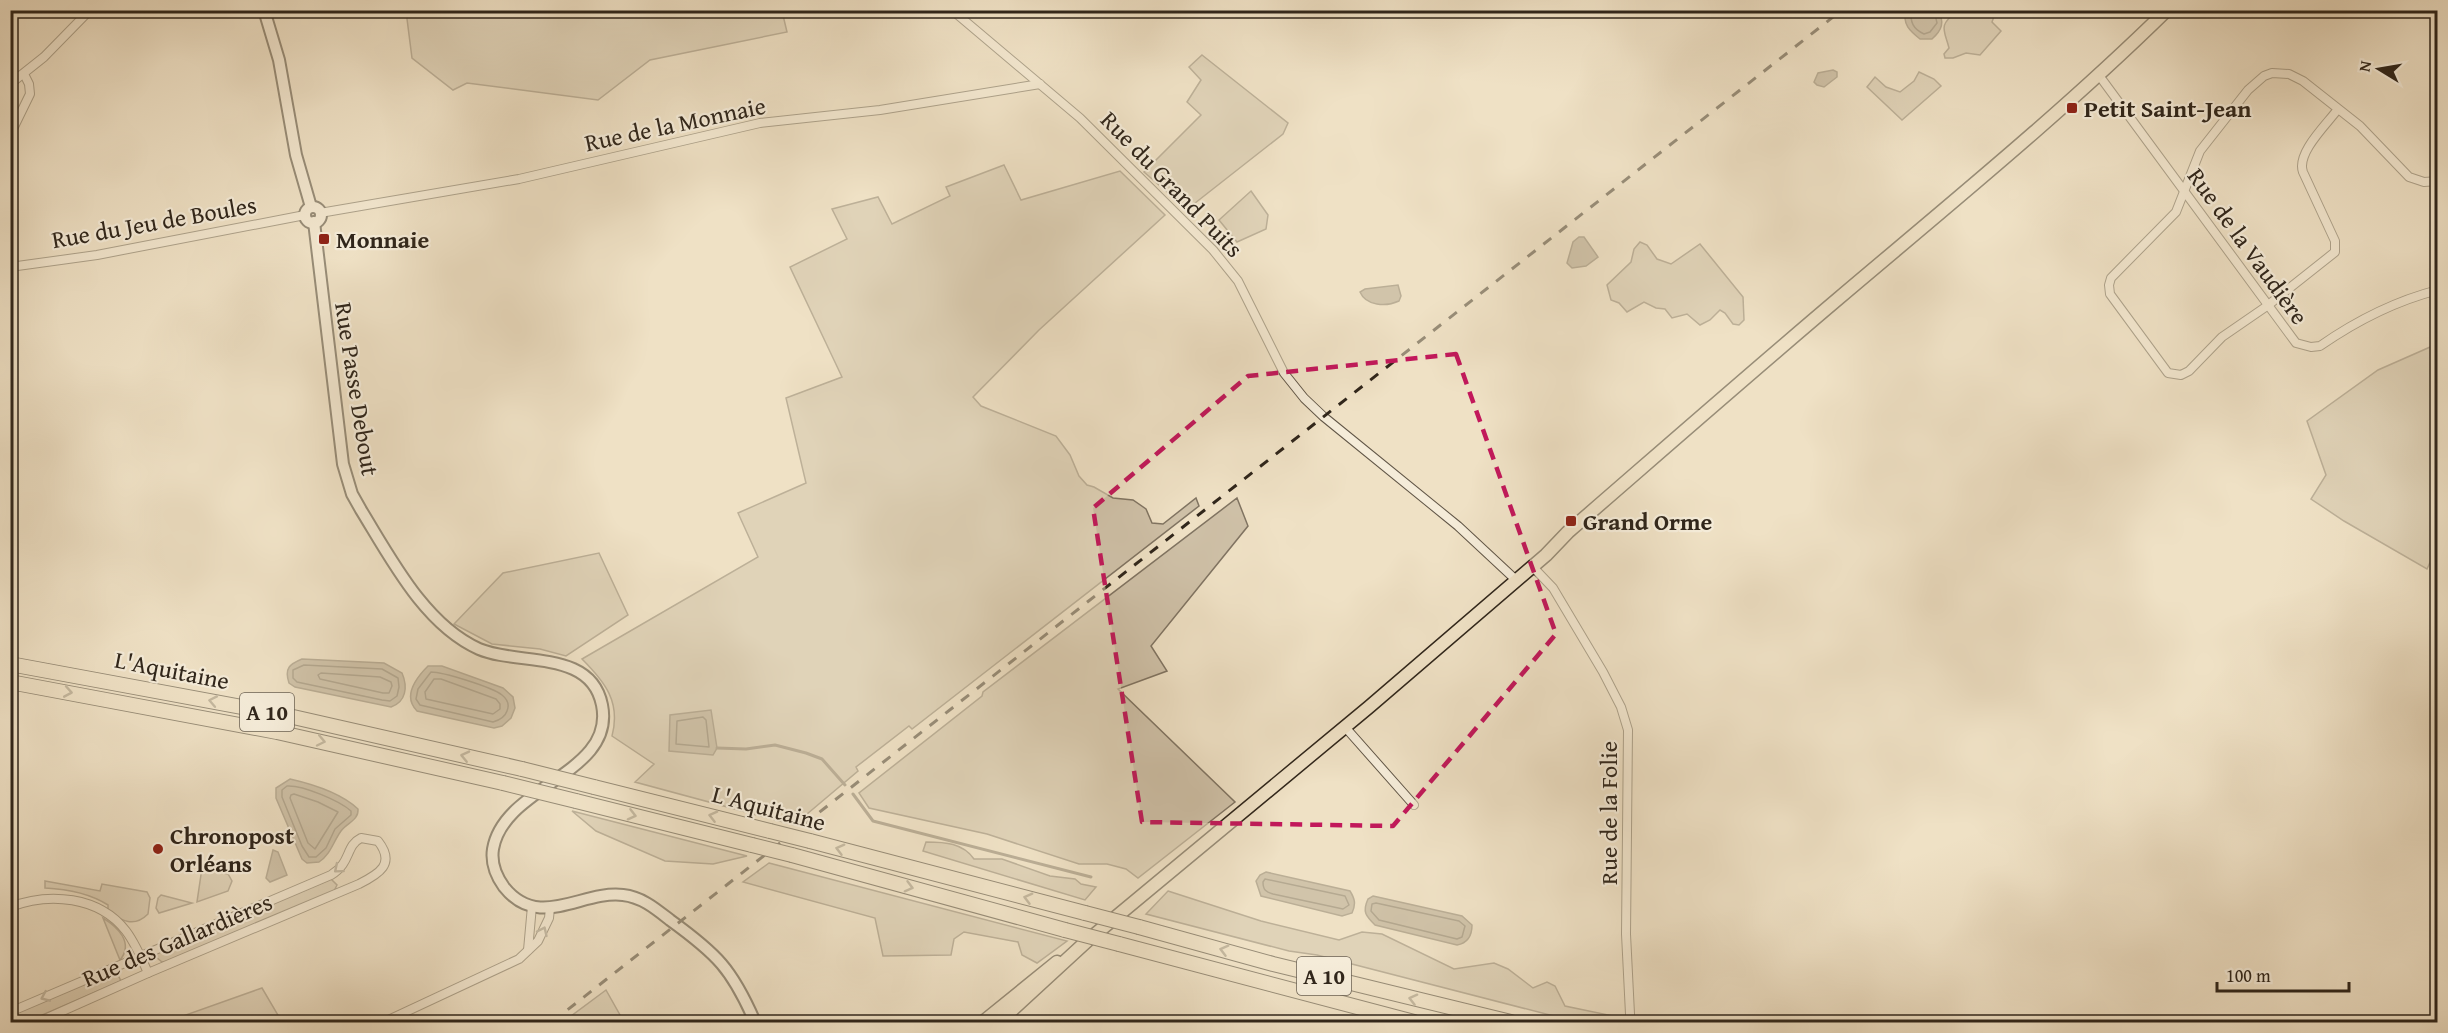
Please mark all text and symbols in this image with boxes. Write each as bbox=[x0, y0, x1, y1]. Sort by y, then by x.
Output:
north arrow bbox=[2349, 39, 2409, 99]
text: N bbox=[2351, 58, 2377, 74]
street label: Rue de la Monnaie bbox=[581, 88, 769, 160]
place label: Petit Saint-Jean bbox=[2084, 91, 2251, 126]
marker: Petit Saint-Jean bbox=[2065, 101, 2079, 115]
street label: Rue du Grand Puits bbox=[1093, 103, 1251, 265]
street label: Rue de la Vaudière bbox=[2179, 160, 2317, 332]
street label: Rue du Jeu de Boules bbox=[49, 187, 259, 257]
place label: Monnaie bbox=[336, 222, 430, 257]
marker: Monnaie bbox=[317, 232, 331, 246]
street label: Rue Passe Debout bbox=[326, 300, 388, 479]
place label: Grand Orme bbox=[1583, 504, 1713, 539]
marker: Grand Orme bbox=[1564, 514, 1578, 528]
street label: L'Aquitaine bbox=[112, 642, 232, 698]
one-way arrow bbox=[63, 685, 73, 698]
road number: A 10 bbox=[240, 693, 294, 731]
one-way arrow bbox=[208, 695, 218, 708]
one-way arrow bbox=[316, 734, 326, 747]
street label: Rue de la Folie bbox=[1591, 741, 1626, 885]
one-way arrow bbox=[460, 750, 470, 763]
street label: L'Aquitaine bbox=[708, 776, 830, 840]
one-way arrow bbox=[627, 807, 637, 820]
one-way arrow bbox=[709, 811, 719, 824]
place label: Chronopost Orléans bbox=[170, 818, 294, 881]
marker: Chronopost Orléans bbox=[151, 842, 165, 856]
one-way arrow bbox=[835, 844, 845, 857]
one-way arrow bbox=[334, 861, 345, 872]
one-way arrow bbox=[904, 880, 914, 893]
street label: Rue des Gallardières bbox=[77, 884, 277, 996]
one-way arrow bbox=[1024, 893, 1034, 906]
one-way arrow bbox=[535, 926, 547, 937]
one-way arrow bbox=[1219, 945, 1229, 958]
scale bar bbox=[2217, 955, 2349, 993]
road number: A 10 bbox=[1297, 957, 1351, 995]
text: 100 m bbox=[2226, 962, 2271, 989]
one-way arrow bbox=[40, 990, 51, 1002]
one-way arrow bbox=[1408, 994, 1419, 1006]

